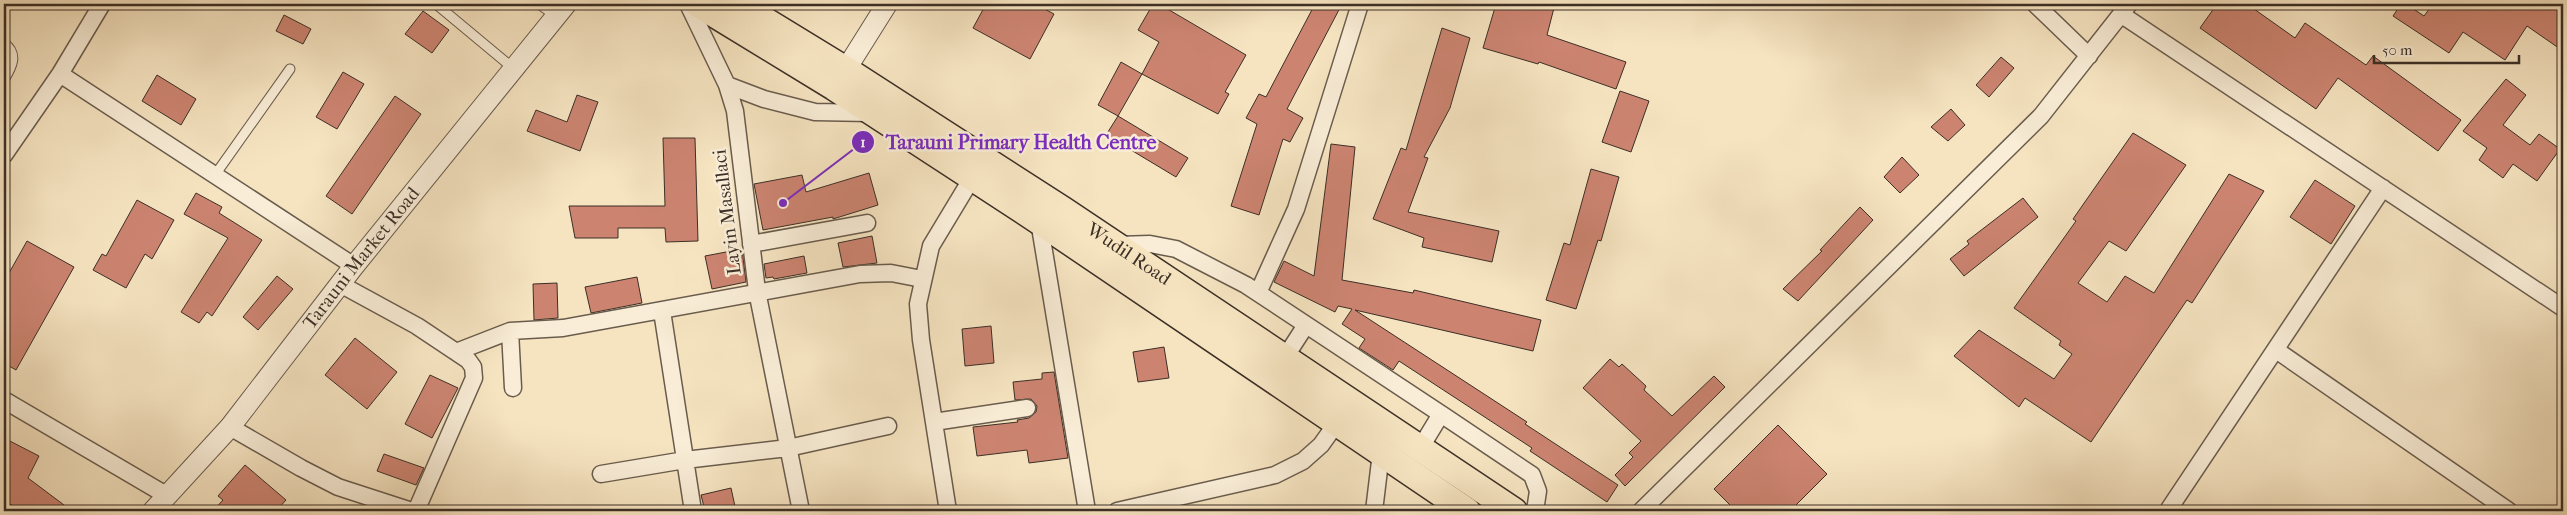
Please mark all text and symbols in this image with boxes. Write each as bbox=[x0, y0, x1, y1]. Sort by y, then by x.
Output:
scale bar bbox=[2374, 32, 2520, 64]
text: 50 m bbox=[2382, 41, 2413, 59]
callout: Tarauni Primary Health Centre bbox=[851, 124, 1167, 159]
text: Tarauni Primary Health Centre bbox=[885, 131, 1156, 154]
text: 1 bbox=[860, 133, 866, 151]
street label: Layin Masallaci bbox=[708, 148, 746, 276]
street label: Tarauni Market Road bbox=[299, 182, 425, 333]
street label: Wudil Road bbox=[1082, 217, 1176, 290]

